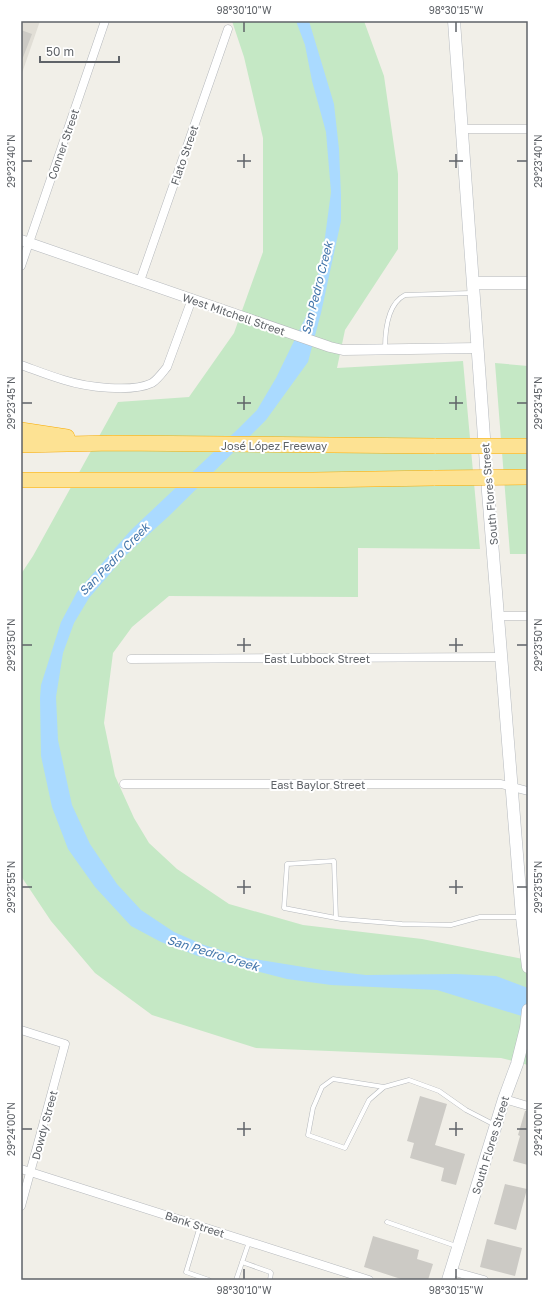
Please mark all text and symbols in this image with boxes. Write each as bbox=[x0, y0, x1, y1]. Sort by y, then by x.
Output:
text: 98°30'10"W bbox=[216, 4, 272, 16]
text: 98°30'15"W bbox=[429, 4, 484, 16]
scale bar bbox=[40, 38, 119, 64]
text: 50 m bbox=[46, 44, 74, 59]
street label: Conner Street bbox=[45, 107, 81, 181]
street label: Flato Street bbox=[168, 123, 200, 187]
text: 29°23'40"N bbox=[5, 134, 17, 188]
text: 29°23'40"N bbox=[532, 134, 544, 188]
water label: San Pedro Creek bbox=[298, 239, 336, 336]
street label: West Mitchell Street bbox=[181, 290, 287, 338]
text: 29°23'45"N bbox=[5, 377, 17, 430]
text: 29°23'45"N bbox=[532, 377, 544, 430]
street label: José López Freeway bbox=[221, 439, 327, 452]
street label: South Flores Street bbox=[478, 442, 500, 546]
water label: San Pedro Creek bbox=[76, 519, 153, 598]
text: 29°23'50"N bbox=[5, 618, 17, 672]
text: 29°23'50"N bbox=[532, 618, 544, 672]
street label: East Lubbock Street bbox=[264, 652, 370, 665]
street label: East Baylor Street bbox=[271, 778, 365, 791]
text: 29°23'55"N bbox=[5, 861, 17, 913]
text: 29°23'55"N bbox=[532, 861, 544, 913]
water label: San Pedro Creek bbox=[165, 932, 262, 974]
street label: Dowdy Street bbox=[29, 1089, 59, 1161]
street label: South Flores Street bbox=[469, 1094, 511, 1196]
text: 29°24'00"N bbox=[5, 1102, 17, 1156]
text: 29°24'00"N bbox=[532, 1102, 544, 1156]
street label: Bank Street bbox=[164, 1208, 226, 1240]
text: 98°30'10"W bbox=[216, 1284, 272, 1296]
text: 98°30'15"W bbox=[429, 1284, 484, 1296]

